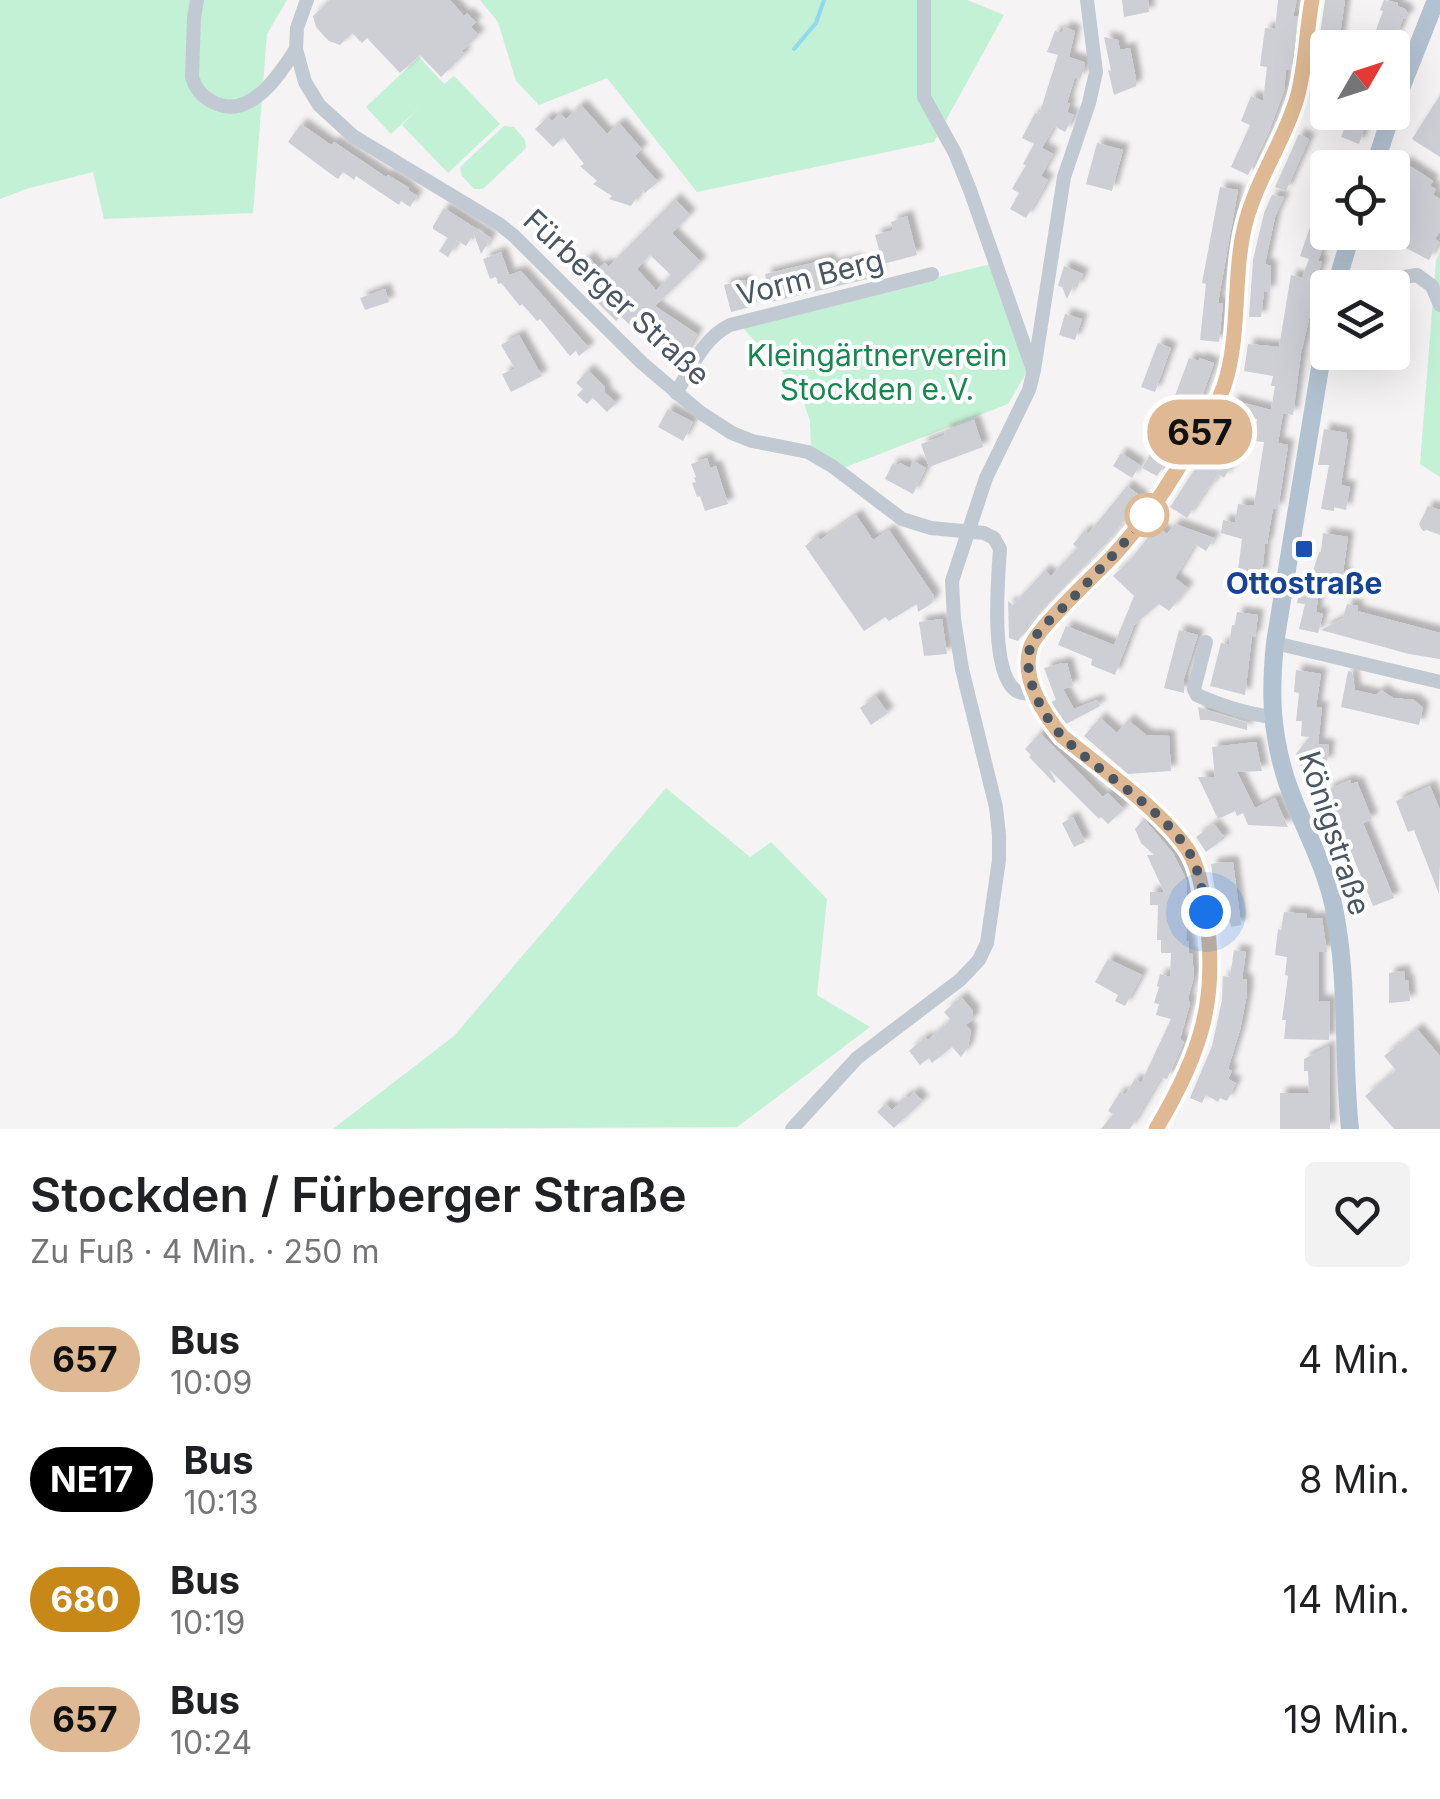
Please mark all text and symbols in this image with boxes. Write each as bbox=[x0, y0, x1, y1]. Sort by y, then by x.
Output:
north arrow bbox=[1310, 30, 1410, 130]
map controls bbox=[1310, 30, 1410, 370]
button: locate bbox=[1310, 150, 1410, 250]
street label: Fürberger Straße bbox=[516, 201, 718, 393]
street label: Vorm Berg bbox=[733, 241, 887, 313]
button: layers bbox=[1310, 270, 1410, 370]
park label: Kleingärtnerverein Stockden e.V. bbox=[747, 337, 1007, 407]
line badge: 657 bbox=[1142, 400, 1258, 464]
text: 657 bbox=[1167, 411, 1233, 453]
unlabelled marker bbox=[1126, 494, 1168, 536]
marker: Ottostraße bbox=[1293, 538, 1315, 560]
place label: Ottostraße bbox=[1226, 565, 1382, 601]
street label: Königstraße bbox=[1292, 747, 1378, 919]
your location bbox=[1181, 887, 1231, 937]
button: heart bbox=[1305, 1162, 1410, 1267]
text: Stockden / Fürberger Straße bbox=[30, 1165, 687, 1224]
text: Zu Fuß · 4 Min. · 250 m bbox=[30, 1232, 380, 1271]
text: Bus bbox=[170, 1317, 240, 1363]
text: 4 Min. bbox=[1298, 1336, 1410, 1382]
text: 657 bbox=[52, 1338, 118, 1380]
text: 10:09 bbox=[170, 1363, 252, 1402]
text: Bus bbox=[183, 1437, 253, 1483]
text: 8 Min. bbox=[1299, 1456, 1410, 1502]
text: NE17 bbox=[50, 1458, 133, 1500]
text: 10:13 bbox=[183, 1483, 259, 1522]
text: Bus bbox=[170, 1557, 240, 1603]
text: 14 Min. bbox=[1282, 1576, 1410, 1622]
text: 680 bbox=[50, 1578, 120, 1620]
text: 10:19 bbox=[170, 1603, 245, 1642]
text: Bus bbox=[170, 1677, 240, 1723]
text: 19 Min. bbox=[1283, 1696, 1410, 1742]
text: 657 bbox=[52, 1698, 118, 1740]
text: 10:24 bbox=[170, 1723, 252, 1762]

